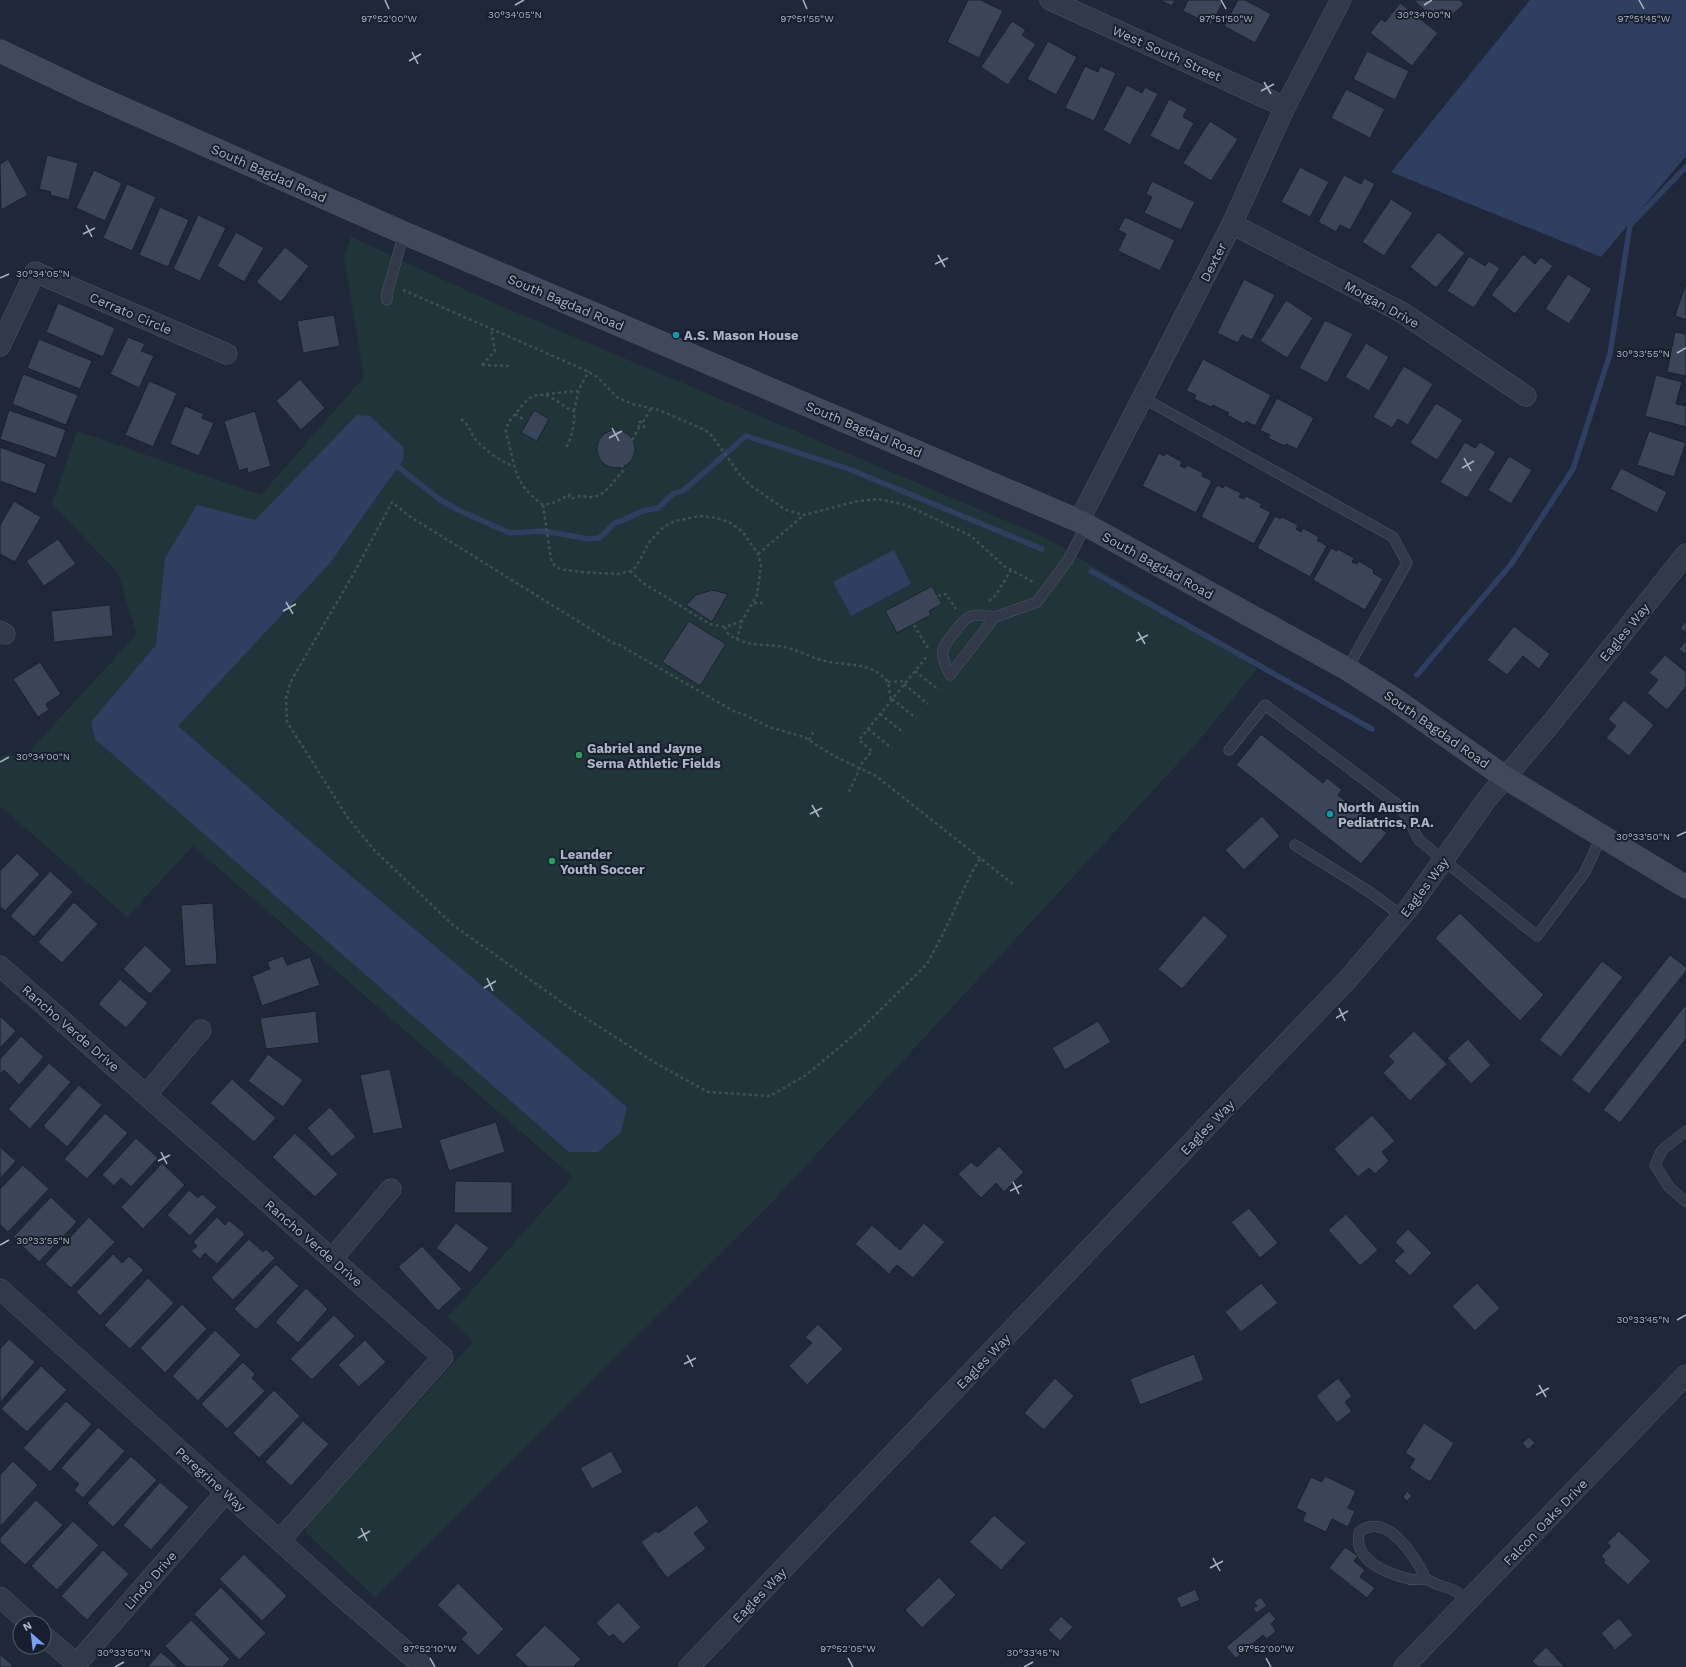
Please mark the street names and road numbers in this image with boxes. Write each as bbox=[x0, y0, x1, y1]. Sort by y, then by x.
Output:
street label: West South Street bbox=[1110, 23, 1224, 84]
street label: South Bagdad Road bbox=[209, 141, 329, 206]
street label: Dexter bbox=[1197, 240, 1230, 284]
street label: South Bagdad Road bbox=[505, 271, 626, 334]
street label: Morgan Drive bbox=[1342, 278, 1422, 331]
street label: Cerrato Circle bbox=[87, 289, 174, 338]
street label: South Bagdad Road bbox=[803, 398, 924, 461]
street label: South Bagdad Road bbox=[1100, 529, 1216, 602]
street label: Eagles Way bbox=[1596, 600, 1653, 665]
street label: South Bagdad Road bbox=[1381, 688, 1492, 771]
street label: Eagles Way bbox=[1397, 854, 1452, 920]
street label: Rancho Verde Drive bbox=[19, 982, 122, 1075]
street label: Eagles Way bbox=[1177, 1097, 1238, 1158]
street label: Rancho Verde Drive bbox=[262, 1197, 365, 1290]
street label: Eagles Way bbox=[953, 1331, 1014, 1392]
street label: Peregrine Way bbox=[173, 1444, 249, 1515]
street label: Falcon Oaks Drive bbox=[1500, 1476, 1590, 1569]
street label: Lindo Drive bbox=[121, 1548, 180, 1612]
street label: Eagles Way bbox=[729, 1565, 790, 1626]

